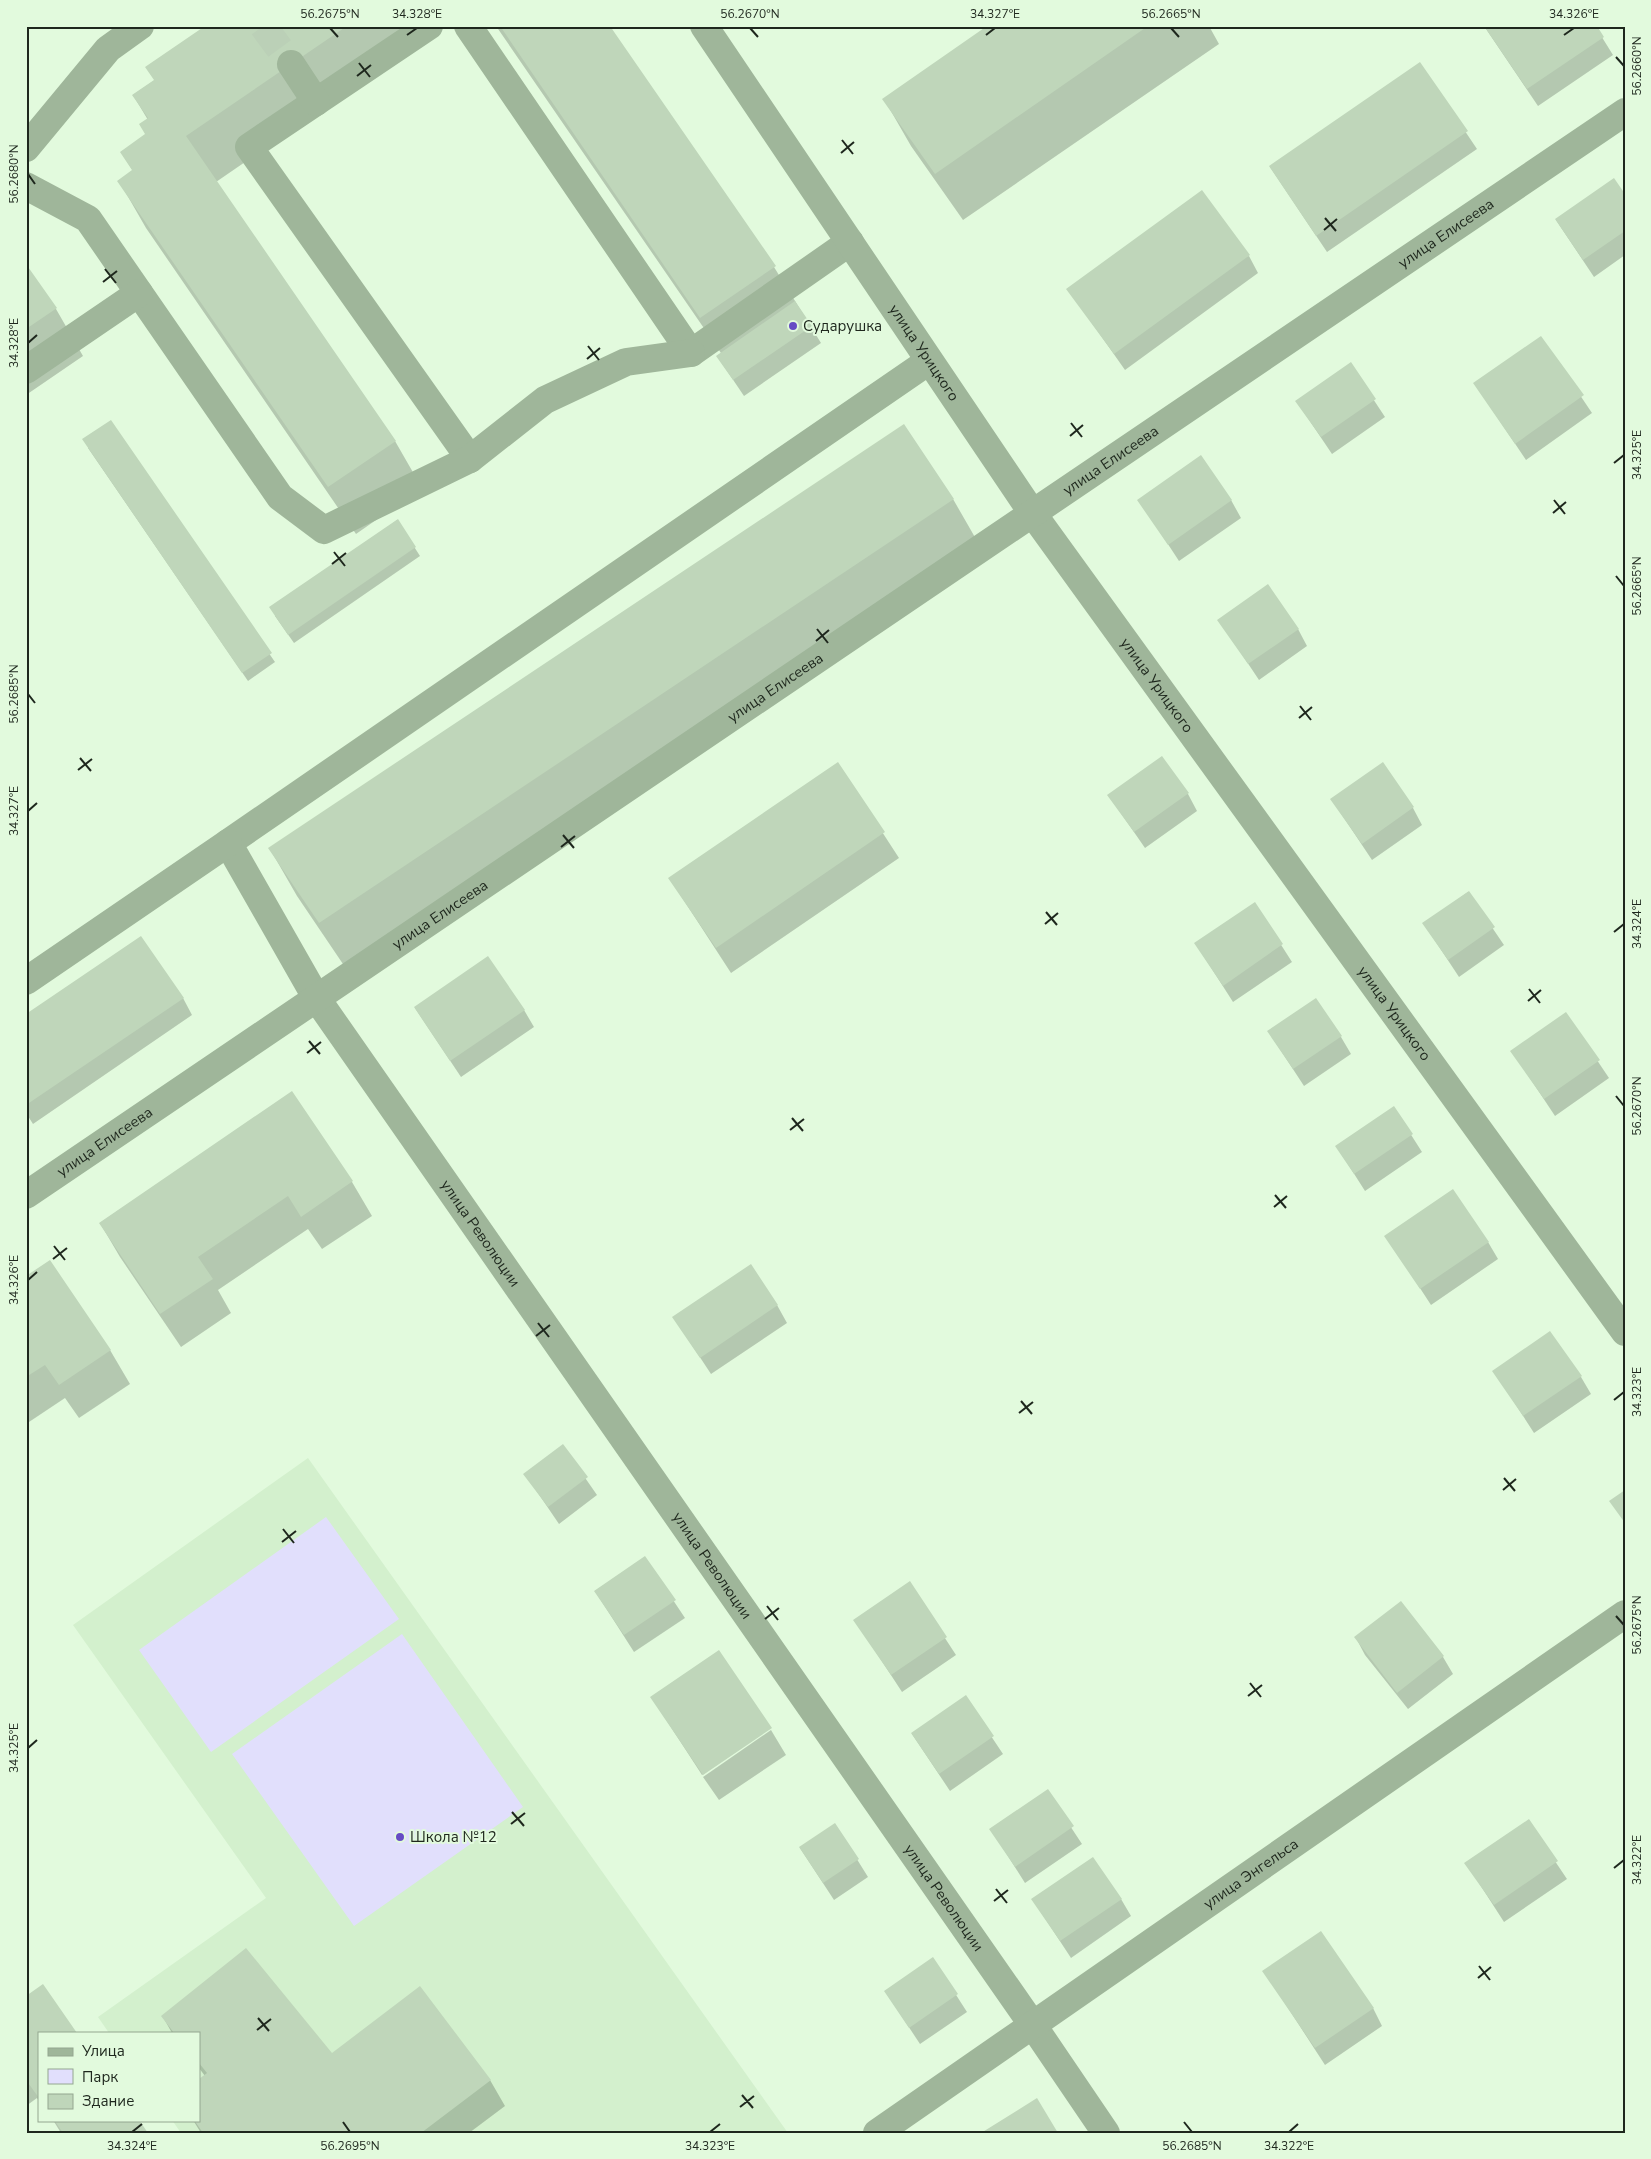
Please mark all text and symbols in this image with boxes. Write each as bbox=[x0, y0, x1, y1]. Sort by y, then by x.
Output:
text: 56.2675°N bbox=[300, 6, 360, 22]
text: 34.328°E bbox=[392, 6, 442, 22]
text: 56.2670°N bbox=[720, 6, 780, 22]
text: 34.327°E bbox=[970, 6, 1020, 22]
text: 56.2665°N bbox=[1141, 6, 1201, 22]
text: 34.326°E bbox=[1549, 6, 1599, 22]
text: 56.2660°N bbox=[1629, 36, 1645, 96]
text: 56.2680°N bbox=[6, 144, 22, 204]
street label: улица Елисеева bbox=[1394, 194, 1498, 273]
street label: улица Урицкого bbox=[884, 300, 964, 405]
place label: Сударушка bbox=[803, 316, 882, 336]
text: 34.328°E bbox=[6, 318, 22, 368]
marker: Сударушка bbox=[787, 320, 799, 332]
street label: улица Елисеева bbox=[1059, 421, 1162, 500]
text: 34.325°E bbox=[1629, 430, 1645, 480]
text: 56.2665°N bbox=[1629, 556, 1645, 616]
street label: улица Урицкого bbox=[1116, 634, 1198, 737]
street label: улица Елисеева bbox=[724, 648, 827, 727]
text: 56.2685°N bbox=[6, 664, 22, 724]
text: 34.327°E bbox=[6, 786, 22, 836]
street label: улица Елисеева bbox=[388, 875, 492, 954]
text: 34.324°E bbox=[1629, 899, 1645, 949]
street label: улица Урицкого bbox=[1353, 962, 1436, 1065]
text: 56.2670°N bbox=[1629, 1076, 1645, 1136]
street label: улица Елисеева bbox=[53, 1102, 156, 1181]
street label: улица Революции bbox=[436, 1176, 525, 1291]
text: 34.326°E bbox=[6, 1255, 22, 1305]
text: 34.323°E bbox=[1629, 1367, 1645, 1417]
street label: улица Революции bbox=[668, 1508, 757, 1623]
text: 56.2675°N bbox=[1629, 1595, 1645, 1655]
text: 34.325°E bbox=[6, 1723, 22, 1773]
place label: Школа №12 bbox=[410, 1827, 497, 1847]
marker: Школа №12 bbox=[394, 1831, 406, 1843]
street label: улица Энгельса bbox=[1199, 1834, 1302, 1914]
text: 34.322°E bbox=[1629, 1835, 1645, 1885]
street label: улица Революции bbox=[900, 1840, 988, 1955]
legend bbox=[38, 2032, 200, 2122]
text: Улица bbox=[81, 2041, 125, 2061]
text: Парк bbox=[82, 2067, 118, 2087]
text: Здание bbox=[82, 2091, 134, 2111]
text: 34.324°E bbox=[107, 2138, 157, 2154]
text: 56.2695°N bbox=[320, 2138, 380, 2154]
text: 34.323°E bbox=[685, 2138, 735, 2154]
text: 56.2685°N bbox=[1162, 2138, 1222, 2154]
text: 34.322°E bbox=[1264, 2138, 1314, 2154]

